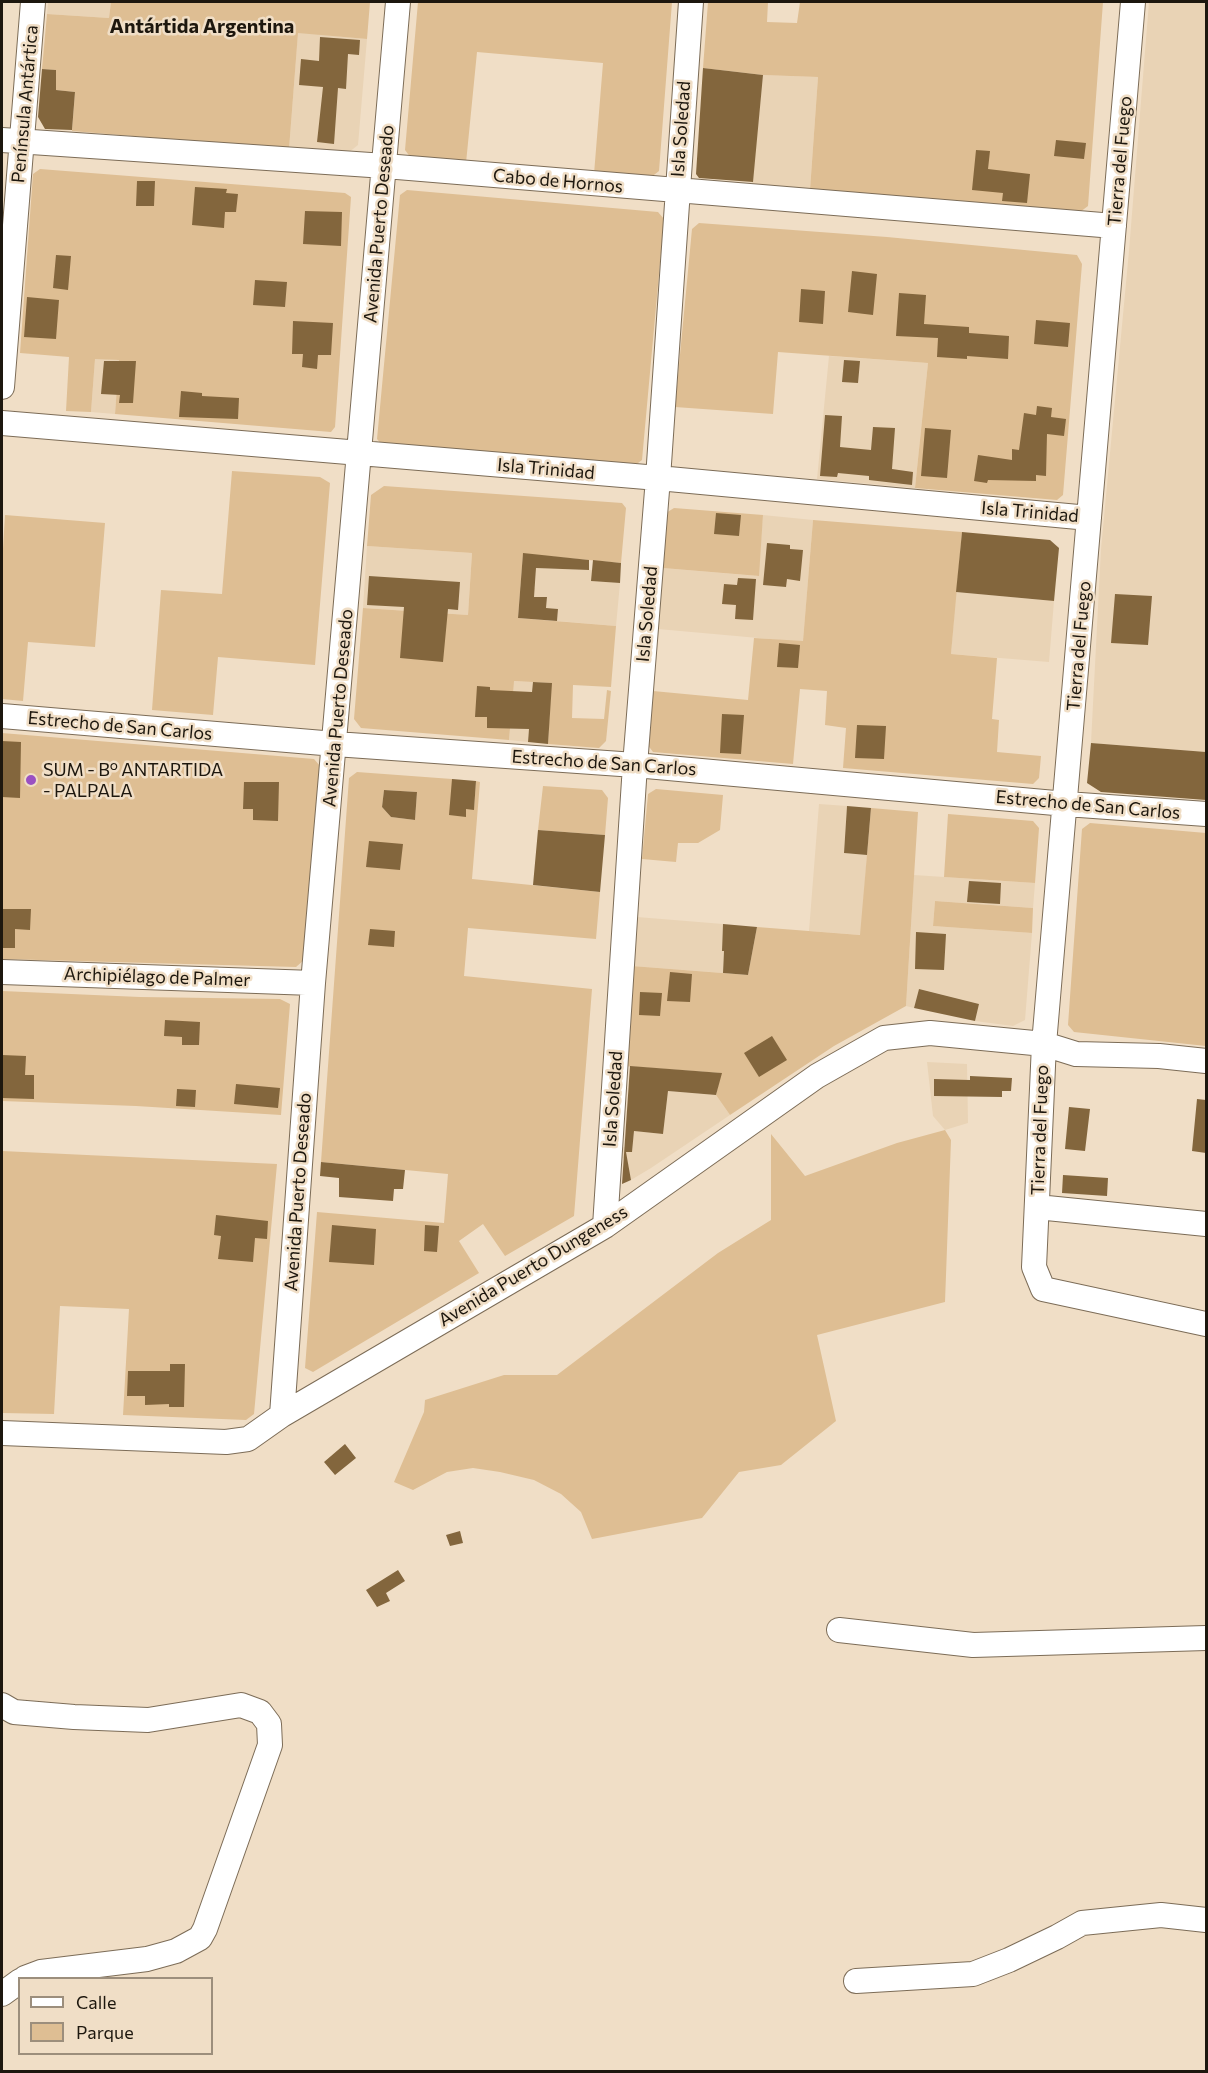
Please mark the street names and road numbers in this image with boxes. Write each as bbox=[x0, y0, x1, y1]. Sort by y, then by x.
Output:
street label: Península Antártica bbox=[7, 24, 43, 184]
street label: Isla Soledad bbox=[667, 80, 695, 178]
street label: Tierra del Fuego bbox=[1104, 95, 1136, 227]
street label: Avenida Puerto Deseado bbox=[360, 124, 398, 324]
street label: Cabo de Hornos bbox=[492, 165, 624, 197]
street label: Isla Trinidad bbox=[496, 454, 596, 484]
street label: Isla Trinidad bbox=[980, 497, 1080, 527]
street label: Isla Soledad bbox=[632, 565, 662, 663]
street label: Tierra del Fuego bbox=[1063, 580, 1095, 712]
street label: Avenida Puerto Deseado bbox=[319, 608, 357, 808]
street label: Estrecho de San Carlos bbox=[27, 707, 213, 745]
street label: Estrecho de San Carlos bbox=[511, 746, 697, 780]
street label: Estrecho de San Carlos bbox=[995, 786, 1181, 824]
street label: Archipiélago de Palmer bbox=[63, 963, 251, 991]
street label: Isla Soledad bbox=[599, 1050, 627, 1148]
street label: Tierra del Fuego bbox=[1027, 1064, 1053, 1196]
street label: Avenida Puerto Deseado bbox=[280, 1092, 316, 1292]
street label: Avenida Puerto Dungeness bbox=[435, 1201, 631, 1331]

